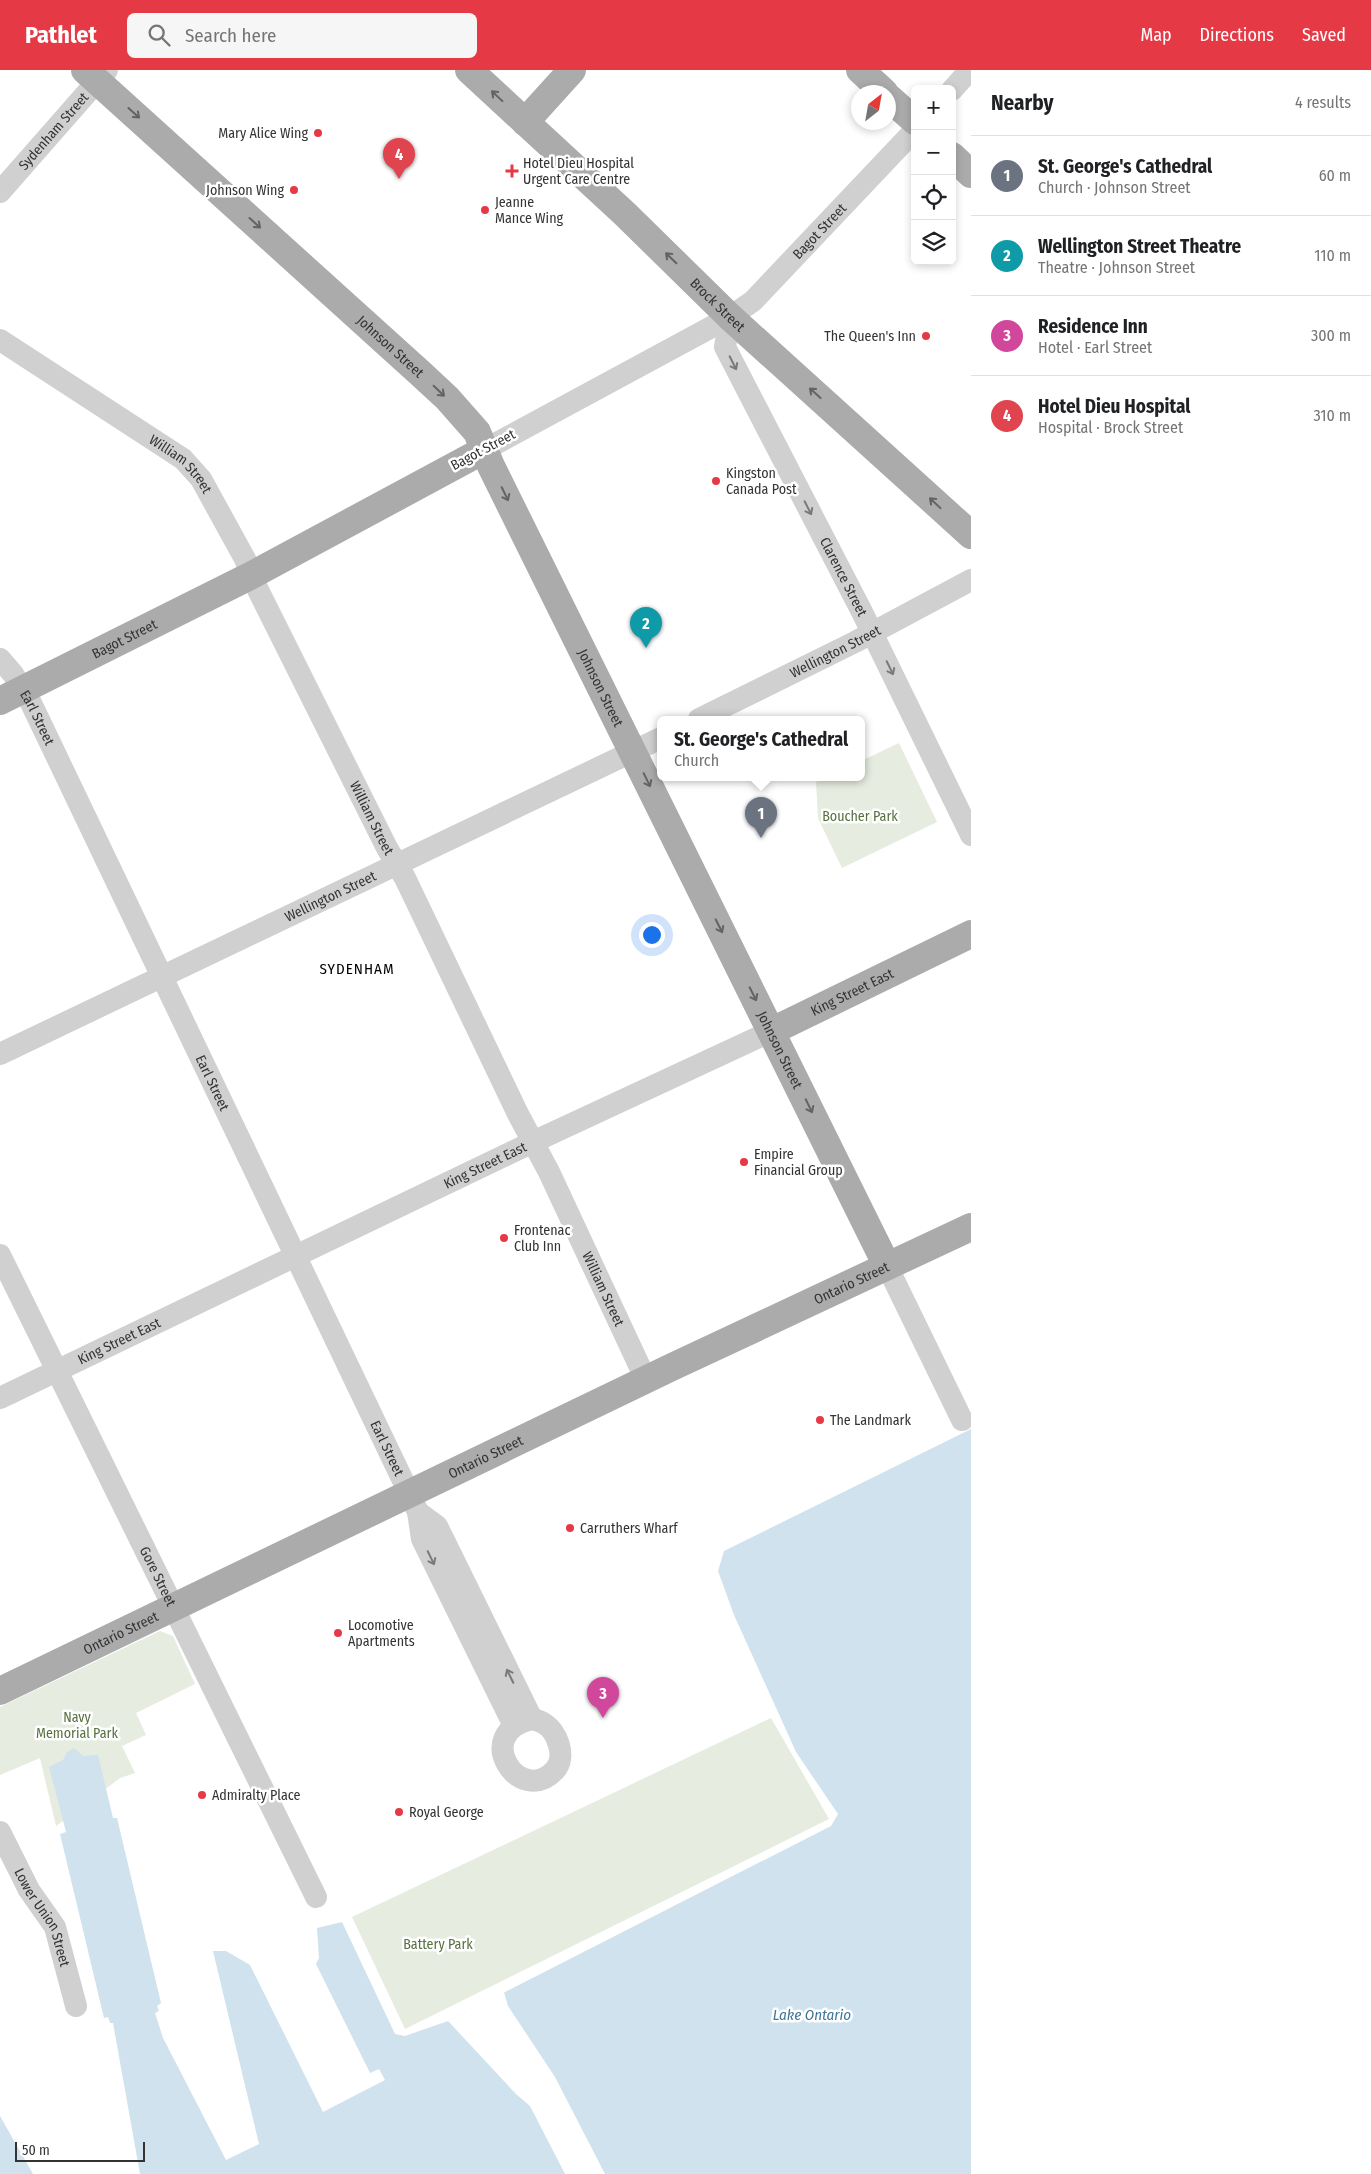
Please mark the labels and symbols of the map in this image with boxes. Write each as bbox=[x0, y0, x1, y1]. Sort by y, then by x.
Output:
north arrow bbox=[851, 85, 896, 130]
street label: Sydenham Street bbox=[15, 88, 92, 173]
one-way arrow bbox=[490, 90, 503, 102]
one-way arrow bbox=[128, 107, 141, 119]
place label: Mary Alice Wing bbox=[218, 125, 308, 142]
marker: Mary Alice Wing bbox=[312, 127, 324, 139]
pin: 4 bbox=[383, 138, 415, 179]
place label: Hotel Dieu Hospital Urgent Care Centre bbox=[523, 155, 634, 188]
marker: Hotel Dieu Hospital Urgent Care Centre bbox=[505, 164, 519, 178]
place label: Johnson Wing bbox=[206, 182, 284, 199]
marker: Johnson Wing bbox=[288, 184, 300, 196]
place label: Jeanne Mance Wing bbox=[495, 194, 564, 227]
street label: Bagot Street bbox=[789, 199, 850, 262]
marker: Jeanne Mance Wing bbox=[479, 204, 491, 216]
one-way arrow bbox=[248, 217, 261, 228]
one-way arrow bbox=[665, 252, 677, 264]
street label: Brock Street bbox=[687, 274, 749, 335]
street label: Johnson Street bbox=[354, 312, 428, 381]
place label: The Queen's Inn bbox=[824, 328, 916, 345]
marker: The Queen's Inn bbox=[920, 330, 932, 342]
one-way arrow bbox=[728, 356, 738, 371]
one-way arrow bbox=[433, 385, 445, 397]
one-way arrow bbox=[809, 387, 822, 399]
street label: Bagot Street bbox=[448, 426, 518, 474]
street label: William Street bbox=[146, 431, 216, 497]
place label: Kingston Canada Post bbox=[726, 465, 797, 498]
marker: Kingston Canada Post bbox=[710, 475, 722, 487]
one-way arrow bbox=[500, 486, 510, 501]
one-way arrow bbox=[929, 497, 942, 508]
one-way arrow bbox=[803, 500, 813, 515]
street label: Clarence Street bbox=[816, 534, 871, 619]
pin: 2 bbox=[630, 607, 662, 648]
street label: Bagot Street bbox=[89, 615, 160, 662]
street label: Wellington Street bbox=[787, 621, 884, 681]
street label: Johnson Street bbox=[574, 646, 627, 730]
one-way arrow bbox=[886, 660, 895, 675]
street label: Earl Street bbox=[17, 687, 59, 748]
one-way arrow bbox=[643, 772, 652, 787]
street label: William Street bbox=[346, 778, 398, 858]
pin: 1 bbox=[745, 797, 777, 838]
park label: Boucher Park bbox=[822, 808, 898, 825]
street label: Wellington Street bbox=[282, 867, 379, 925]
one-way arrow bbox=[715, 918, 725, 933]
your location bbox=[639, 922, 665, 948]
district label: SYDENHAM bbox=[319, 960, 395, 978]
street label: King Street East bbox=[808, 965, 896, 1019]
one-way arrow bbox=[749, 986, 759, 1001]
street label: Johnson Street bbox=[754, 1008, 807, 1092]
street label: Earl Street bbox=[192, 1052, 233, 1114]
one-way arrow bbox=[805, 1098, 814, 1113]
street label: King Street East bbox=[441, 1138, 529, 1192]
place label: Empire Financial Group bbox=[754, 1146, 843, 1179]
marker: Empire Financial Group bbox=[738, 1156, 750, 1168]
place label: Frontenac Club Inn bbox=[514, 1222, 570, 1255]
marker: Frontenac Club Inn bbox=[498, 1232, 510, 1244]
street label: William Street bbox=[579, 1249, 628, 1329]
street label: Ontario Street bbox=[811, 1258, 892, 1308]
street label: King Street East bbox=[75, 1314, 163, 1368]
place label: The Landmark bbox=[830, 1412, 911, 1429]
marker: The Landmark bbox=[814, 1414, 826, 1426]
street label: Earl Street bbox=[367, 1418, 408, 1479]
street label: Ontario Street bbox=[445, 1431, 526, 1482]
place label: Carruthers Wharf bbox=[580, 1520, 679, 1537]
marker: Carruthers Wharf bbox=[564, 1522, 576, 1534]
street label: Gore Street bbox=[136, 1543, 180, 1609]
one-way arrow bbox=[427, 1550, 437, 1565]
street label: Ontario Street bbox=[80, 1607, 161, 1658]
place label: Locomotive Apartments bbox=[348, 1617, 415, 1650]
marker: Locomotive Apartments bbox=[332, 1627, 344, 1639]
one-way arrow bbox=[505, 1668, 515, 1683]
pin: 3 bbox=[587, 1677, 619, 1718]
park label: Navy Memorial Park bbox=[36, 1709, 118, 1742]
place label: Admiralty Place bbox=[212, 1787, 300, 1804]
marker: Admiralty Place bbox=[196, 1789, 208, 1801]
place label: Royal George bbox=[409, 1804, 484, 1821]
marker: Royal George bbox=[393, 1806, 405, 1818]
street label: Lower Union Street bbox=[11, 1865, 74, 1969]
park label: Battery Park bbox=[403, 1936, 473, 1953]
water label: Lake Ontario bbox=[773, 2006, 851, 2024]
scale bar bbox=[15, 2139, 145, 2162]

